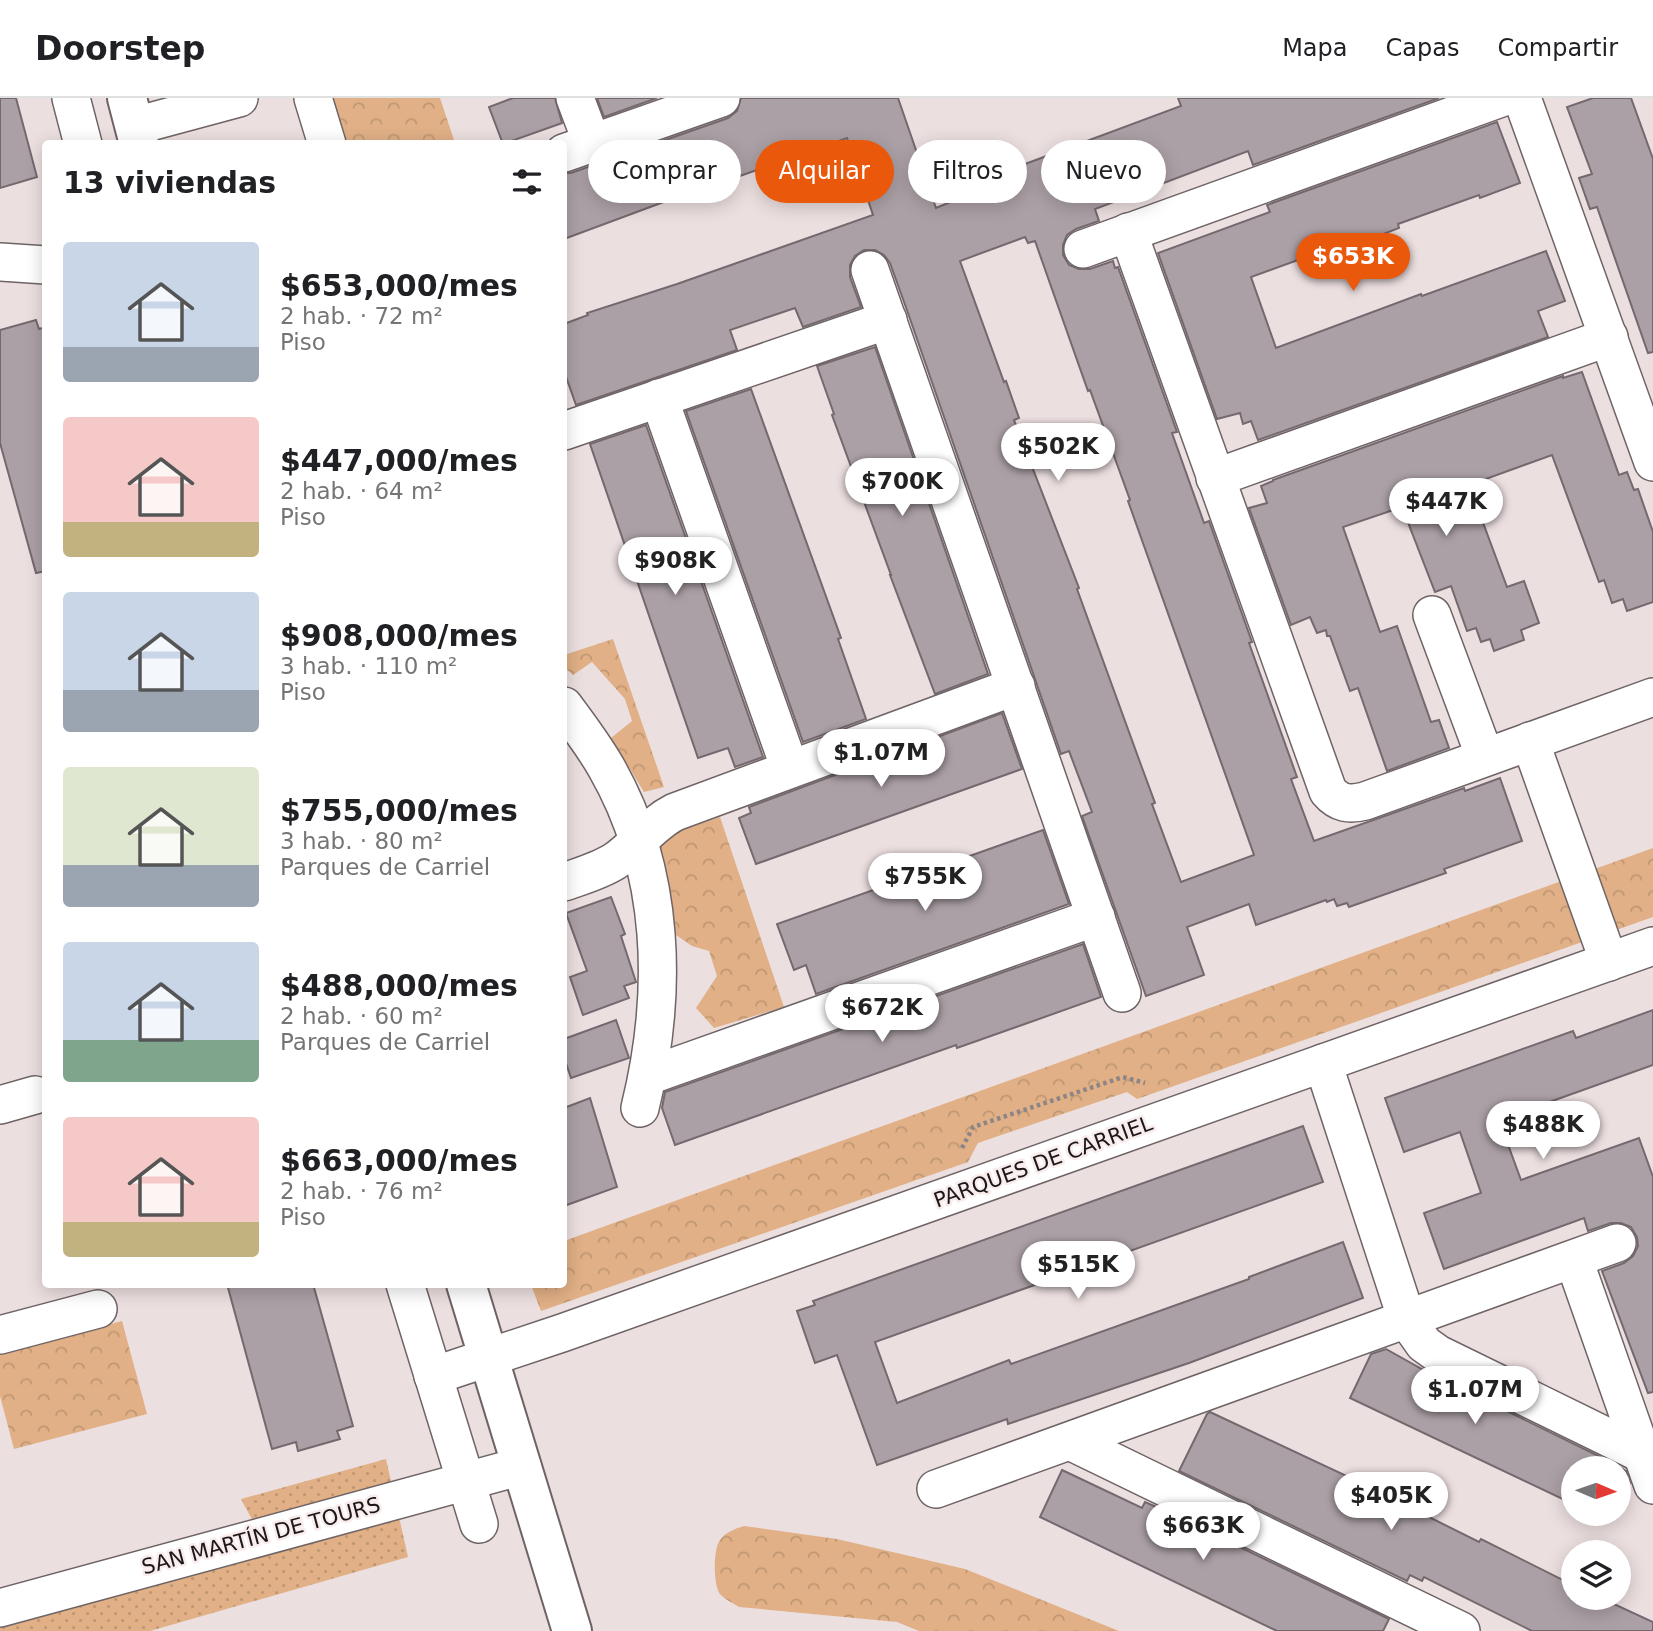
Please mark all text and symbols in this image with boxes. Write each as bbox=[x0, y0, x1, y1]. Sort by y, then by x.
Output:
text: Doorstep bbox=[35, 29, 205, 68]
text: Mapa bbox=[1282, 34, 1348, 62]
text: Capas bbox=[1386, 34, 1459, 62]
text: Compartir bbox=[1497, 34, 1618, 62]
chip: Comprar bbox=[588, 140, 741, 203]
chip: Alquilar bbox=[755, 140, 894, 203]
chip: Filtros bbox=[908, 140, 1027, 203]
chip: Nuevo bbox=[1041, 140, 1166, 203]
icon: filters bbox=[508, 163, 546, 201]
text: 13 viviendas bbox=[63, 165, 276, 200]
pin: $653K bbox=[1304, 234, 1402, 293]
text: $653K bbox=[1312, 243, 1394, 269]
text: $653,000/mes bbox=[280, 268, 518, 303]
icon: home bbox=[119, 270, 203, 354]
text: 2 hab. · 72 m² bbox=[280, 303, 443, 329]
text: Piso bbox=[280, 329, 326, 355]
pin: $502K bbox=[1009, 424, 1107, 483]
text: $502K bbox=[1017, 433, 1099, 459]
text: $447,000/mes bbox=[280, 443, 518, 478]
icon: home bbox=[119, 445, 203, 529]
pin: $700K bbox=[853, 458, 951, 518]
text: $700K bbox=[861, 468, 943, 494]
text: 2 hab. · 64 m² bbox=[280, 478, 443, 504]
pin: $447K bbox=[1397, 478, 1495, 538]
text: $447K bbox=[1405, 488, 1487, 514]
text: Piso bbox=[280, 504, 326, 530]
pin: $908K bbox=[626, 538, 724, 597]
text: $908K bbox=[634, 547, 716, 573]
text: $908,000/mes bbox=[280, 618, 518, 653]
icon: home bbox=[119, 620, 203, 704]
text: 3 hab. · 110 m² bbox=[280, 653, 457, 679]
text: Piso bbox=[280, 679, 326, 705]
pin: $1.07M bbox=[824, 730, 938, 789]
text: $1.07M bbox=[833, 739, 929, 765]
text: $755,000/mes bbox=[280, 793, 518, 828]
icon: home bbox=[119, 795, 203, 879]
text: 3 hab. · 80 m² bbox=[280, 828, 443, 854]
text: Parques de Carriel bbox=[280, 854, 490, 880]
pin: $755K bbox=[876, 854, 974, 913]
text: $755K bbox=[884, 863, 966, 889]
text: $488,000/mes bbox=[280, 968, 518, 1003]
icon: home bbox=[119, 970, 203, 1054]
pin: $672K bbox=[833, 984, 931, 1044]
text: $672K bbox=[841, 994, 923, 1020]
text: 2 hab. · 60 m² bbox=[280, 1003, 443, 1029]
text: Parques de Carriel bbox=[280, 1029, 490, 1055]
pin: $488K bbox=[1494, 1102, 1592, 1161]
street label: PARQUES DE CARRIEL bbox=[930, 1111, 1156, 1213]
text: $488K bbox=[1502, 1111, 1584, 1137]
text: $663,000/mes bbox=[280, 1143, 518, 1178]
icon: home bbox=[119, 1145, 203, 1229]
text: 2 hab. · 76 m² bbox=[280, 1178, 443, 1204]
text: Piso bbox=[280, 1204, 326, 1230]
pin: $515K bbox=[1029, 1242, 1127, 1301]
text: $515K bbox=[1037, 1251, 1119, 1277]
pin: $1.07M bbox=[1418, 1366, 1532, 1426]
text: $1.07M bbox=[1427, 1376, 1523, 1402]
north arrow bbox=[1561, 1456, 1631, 1526]
map controls bbox=[1561, 1456, 1631, 1610]
pin: $405K bbox=[1342, 1472, 1440, 1532]
text: $405K bbox=[1350, 1482, 1432, 1508]
street label: SAN MARTÍN DE TOURS bbox=[139, 1492, 383, 1579]
pin: $663K bbox=[1154, 1502, 1252, 1562]
text: $663K bbox=[1162, 1512, 1244, 1538]
button: layers bbox=[1561, 1540, 1631, 1610]

